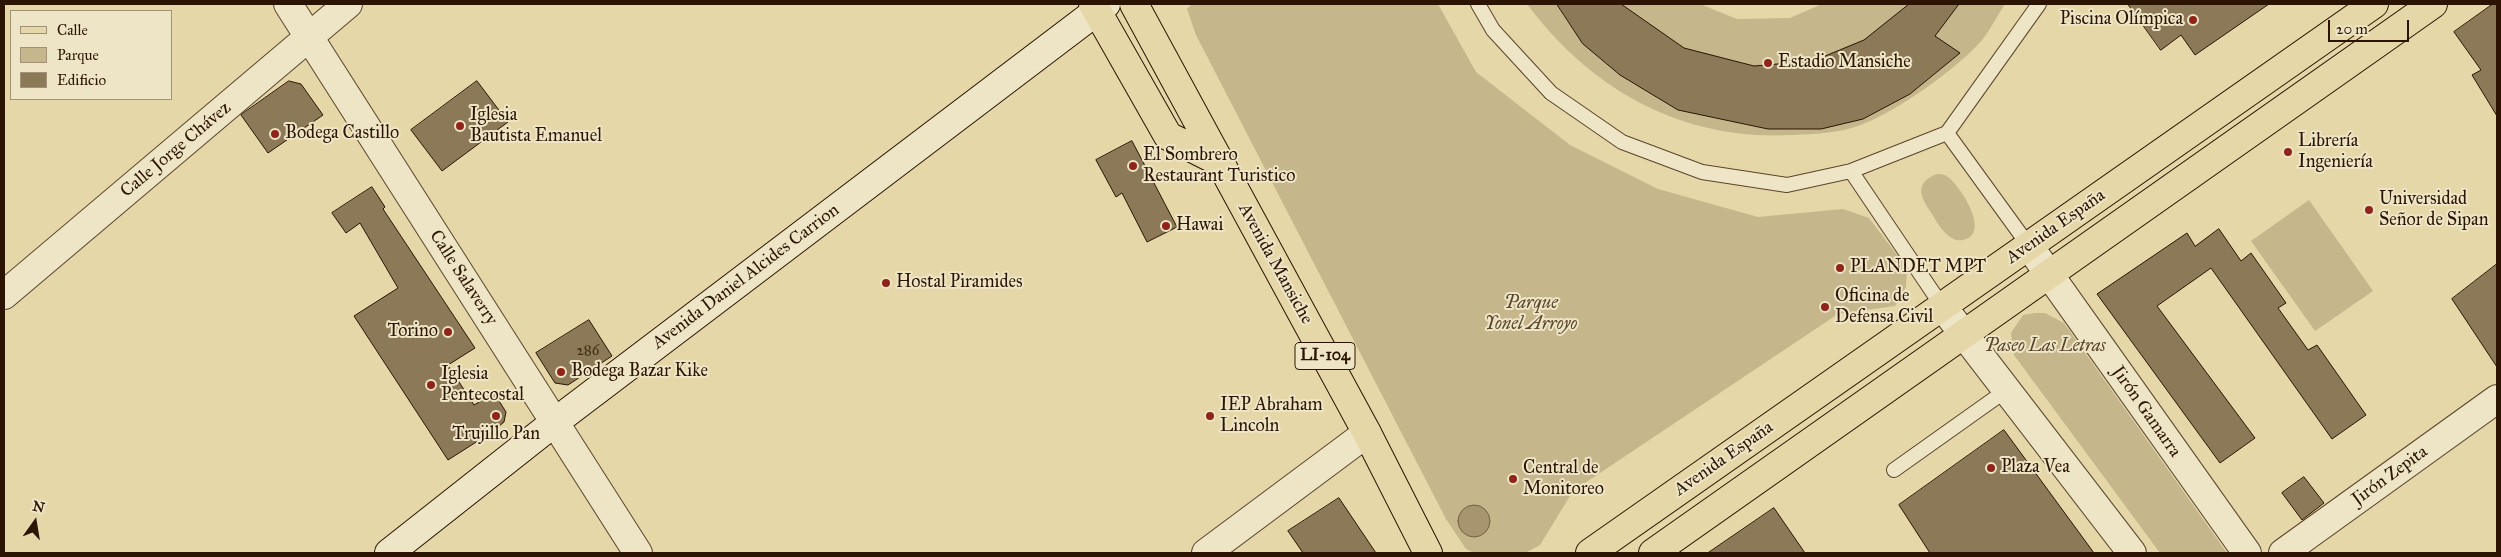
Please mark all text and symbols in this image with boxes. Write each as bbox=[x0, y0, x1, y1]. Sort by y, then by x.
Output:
place label: Piscina Olímpica bbox=[2060, 9, 2183, 31]
legend bbox=[10, 10, 172, 100]
scale bar bbox=[2331, 10, 2412, 42]
marker: Piscina Olímpica bbox=[2187, 14, 2199, 26]
text: 20 m bbox=[2336, 20, 2368, 38]
text: Calle bbox=[57, 21, 88, 39]
text: Parque bbox=[57, 46, 99, 64]
place label: Estadio Mansiche bbox=[1778, 52, 1911, 74]
marker: Estadio Mansiche bbox=[1762, 57, 1774, 69]
text: Edificio bbox=[57, 71, 106, 89]
street label: Calle Jorge Chávez bbox=[116, 98, 236, 202]
place label: Iglesia Bautista Emanuel bbox=[470, 105, 602, 148]
marker: Iglesia Bautista Emanuel bbox=[454, 120, 466, 132]
place label: Bodega Castillo bbox=[285, 123, 399, 145]
marker: Bodega Castillo bbox=[269, 128, 281, 140]
place label: Librería Ingeniería bbox=[2298, 131, 2373, 173]
place label: El Sombrero Restaurant Turistico bbox=[1143, 145, 1295, 188]
marker: Librería Ingeniería bbox=[2282, 146, 2294, 158]
marker: El Sombrero Restaurant Turistico bbox=[1127, 160, 1139, 172]
street label: Avenida España bbox=[2002, 185, 2110, 269]
place label: Universidad Señor de Sipan bbox=[2379, 189, 2488, 232]
street label: Avenida Daniel Alcides Carrion bbox=[648, 200, 844, 354]
street label: Avenida Mansiche bbox=[1233, 200, 1317, 328]
marker: Universidad Señor de Sipan bbox=[2363, 204, 2375, 216]
place label: Hawai bbox=[1176, 215, 1223, 237]
marker: Hawai bbox=[1160, 220, 1172, 232]
street label: Calle Salaverry bbox=[424, 226, 502, 330]
place label: PLANDET MPT bbox=[1850, 257, 1986, 279]
marker: PLANDET MPT bbox=[1834, 262, 1846, 274]
place label: Hostal Piramides bbox=[896, 272, 1023, 294]
marker: Hostal Piramides bbox=[880, 277, 892, 289]
place label: Oficina de Defensa Civil bbox=[1835, 286, 1933, 328]
park label: Parque Yonel Arroyo bbox=[1485, 293, 1577, 336]
marker: Oficina de Defensa Civil bbox=[1819, 301, 1831, 313]
place label: Torino bbox=[387, 321, 438, 343]
marker: Torino bbox=[442, 326, 454, 338]
park label: Paseo Las Letras bbox=[1984, 336, 2106, 358]
house number: 286 bbox=[576, 342, 600, 360]
road number: LI-104 bbox=[1295, 342, 1355, 370]
place label: Bodega Bazar Kike bbox=[571, 361, 708, 383]
street label: Jirón Gamarra bbox=[2107, 362, 2185, 462]
place label: Iglesia Pentecostal bbox=[441, 364, 524, 406]
marker: Bodega Bazar Kike bbox=[555, 366, 567, 378]
marker: Iglesia Pentecostal bbox=[425, 379, 437, 391]
place label: IEP Abraham Lincoln bbox=[1220, 395, 1323, 438]
marker: Trujillo Pan bbox=[490, 410, 502, 422]
marker: IEP Abraham Lincoln bbox=[1204, 410, 1216, 422]
street label: Avenida España bbox=[1670, 417, 1778, 501]
place label: Trujillo Pan bbox=[452, 424, 540, 446]
street label: Jirón Zepita bbox=[2348, 441, 2432, 511]
place label: Plaza Vea bbox=[2001, 457, 2070, 479]
place label: Central de Monitoreo bbox=[1523, 458, 1604, 500]
marker: Plaza Vea bbox=[1985, 462, 1997, 474]
marker: Central de Monitoreo bbox=[1507, 473, 1519, 485]
north arrow bbox=[10, 497, 60, 547]
text: N bbox=[31, 497, 46, 517]

